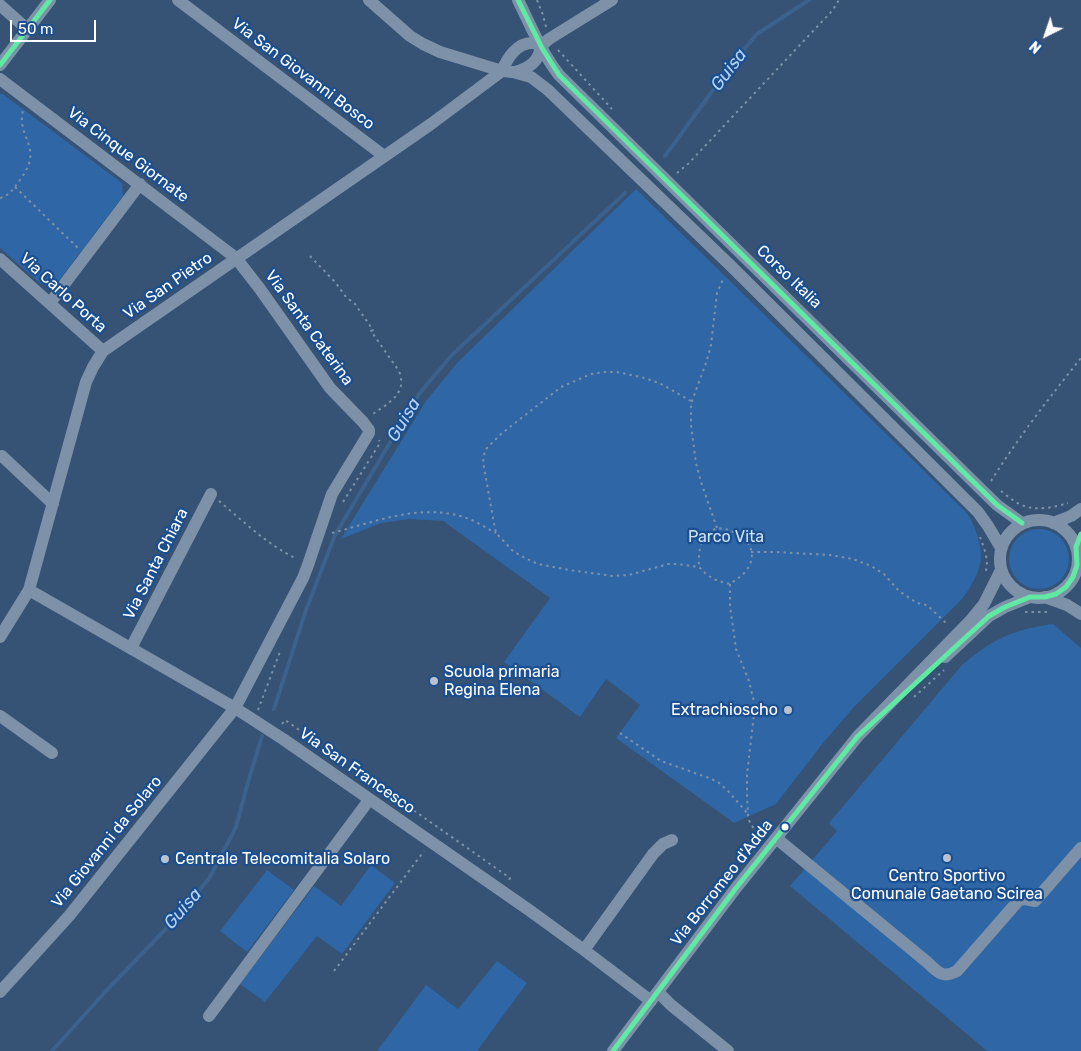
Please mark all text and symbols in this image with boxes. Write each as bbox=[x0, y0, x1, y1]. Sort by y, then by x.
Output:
scale bar bbox=[12, 10, 99, 42]
north arrow bbox=[1021, 10, 1071, 60]
street label: Via San Giovanni Bosco bbox=[228, 14, 378, 134]
text: 50 m bbox=[18, 20, 53, 38]
text: N bbox=[1026, 37, 1045, 56]
water label: Guisa bbox=[706, 45, 752, 95]
street label: Via Cinque Giornate bbox=[64, 103, 192, 207]
street label: Corso Italia bbox=[752, 241, 826, 313]
street label: Via San Pietro bbox=[120, 248, 216, 324]
street label: Via Carlo Porta bbox=[16, 249, 110, 337]
street label: Via Santa Caterina bbox=[261, 267, 357, 389]
water label: Guisa bbox=[383, 394, 425, 446]
street label: Via Santa Chiara bbox=[120, 505, 192, 623]
park label: Parco Vita bbox=[688, 527, 764, 547]
place label: Scuola primaria Regina Elena bbox=[444, 662, 560, 700]
marker: Scuola primaria Regina Elena bbox=[428, 675, 440, 687]
place label: Extrachioscho bbox=[671, 700, 778, 720]
marker: Extrachioscho bbox=[782, 704, 794, 716]
street label: Via San Francesco bbox=[295, 724, 419, 818]
street label: Via Giovanni da Solaro bbox=[48, 772, 166, 912]
street label: Via Borromeo d'Adda bbox=[667, 816, 777, 950]
unlabelled marker bbox=[780, 822, 790, 832]
place label: Centrale Telecomitalia Solaro bbox=[175, 849, 390, 869]
marker: Centro Sportivo Comunale Gaetano Scirea bbox=[941, 852, 953, 864]
marker: Centrale Telecomitalia Solaro bbox=[159, 853, 171, 865]
place label: Centro Sportivo Comunale Gaetano Scirea bbox=[851, 866, 1043, 904]
water label: Guisa bbox=[159, 884, 207, 934]

